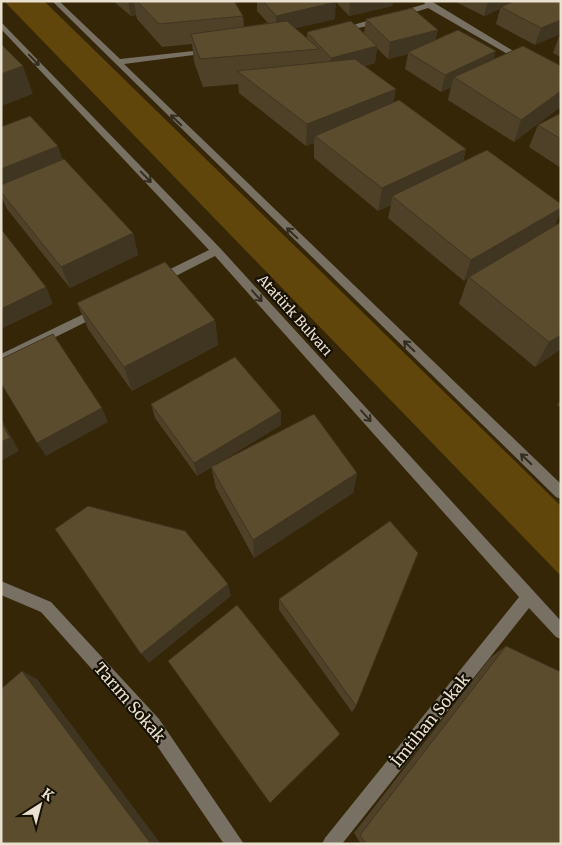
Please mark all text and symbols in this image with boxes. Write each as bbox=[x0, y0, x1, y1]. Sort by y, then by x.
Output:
one-way arrow bbox=[28, 53, 40, 66]
one-way arrow bbox=[170, 114, 182, 126]
one-way arrow bbox=[140, 171, 152, 184]
one-way arrow bbox=[286, 227, 299, 239]
street label: Atatürk Bulvarı bbox=[253, 270, 337, 360]
one-way arrow bbox=[251, 290, 263, 303]
one-way arrow bbox=[403, 340, 415, 352]
one-way arrow bbox=[360, 410, 372, 423]
one-way arrow bbox=[519, 453, 532, 465]
street label: Tarım Sokak bbox=[90, 658, 171, 747]
street label: İmtihan Sokak bbox=[386, 669, 474, 771]
north arrow bbox=[15, 780, 65, 830]
text: K bbox=[38, 784, 58, 805]

